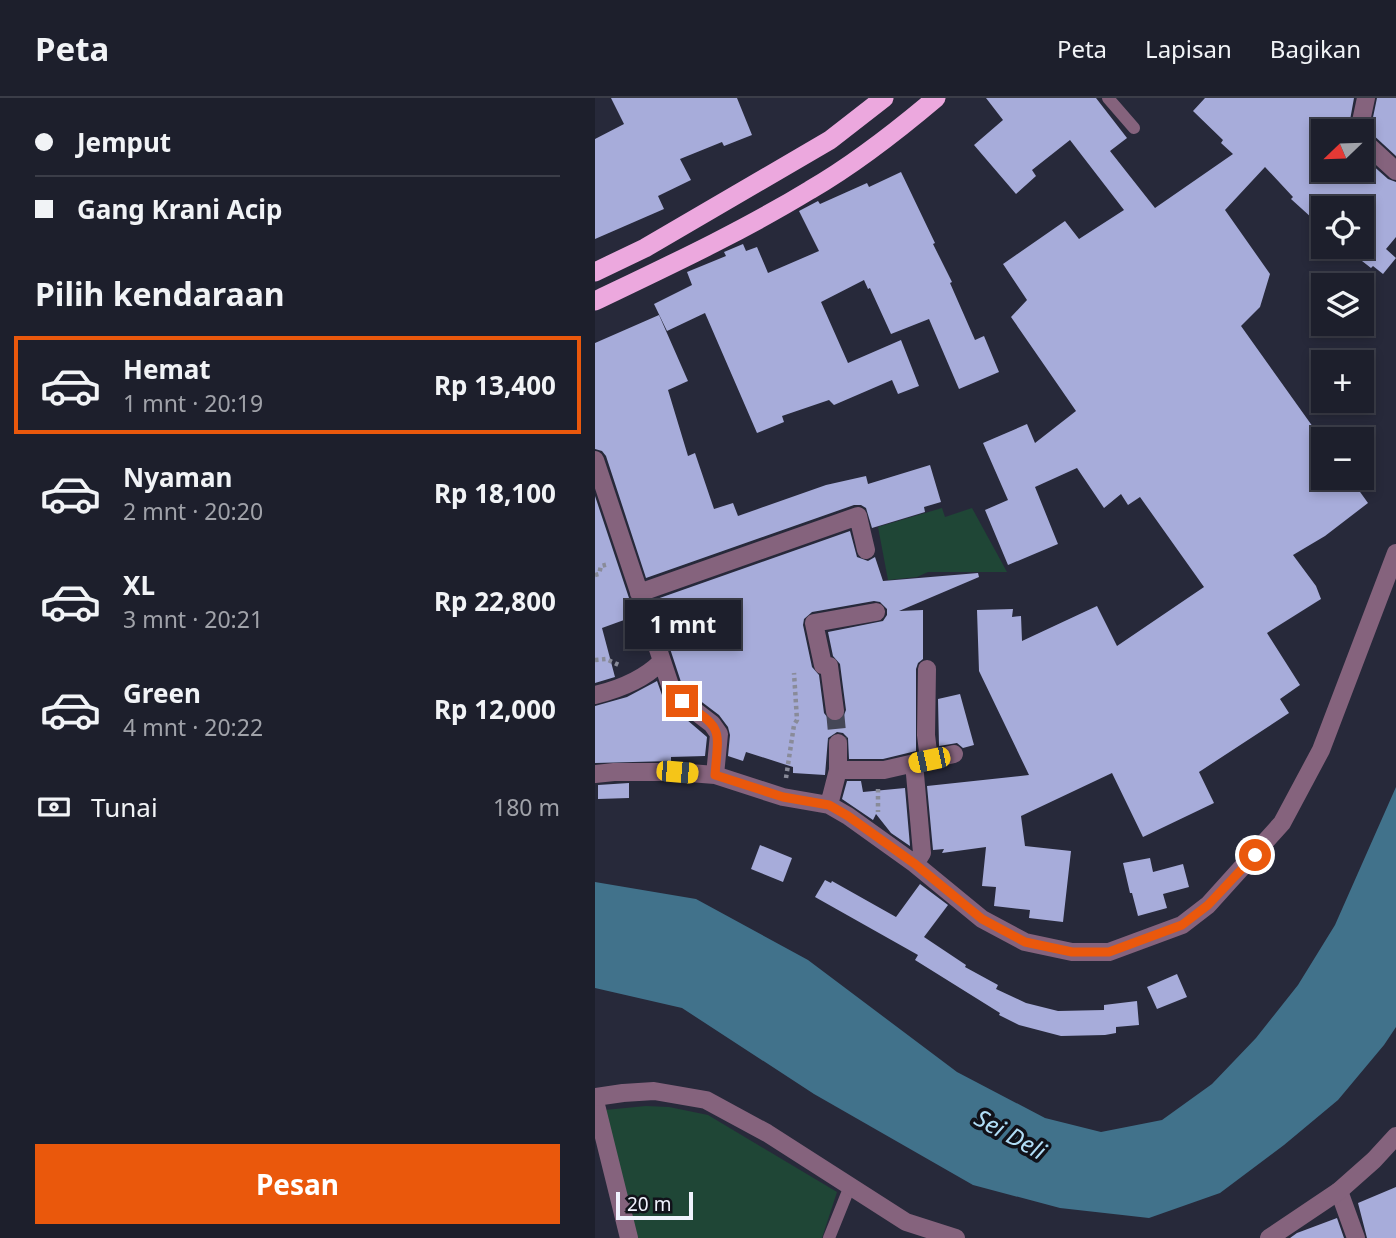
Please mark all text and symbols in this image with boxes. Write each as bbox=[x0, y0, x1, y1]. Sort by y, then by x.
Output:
text: Peta bbox=[35, 26, 109, 71]
text: Peta bbox=[1057, 32, 1107, 65]
text: Lapisan bbox=[1145, 32, 1232, 65]
text: Bagikan bbox=[1270, 32, 1361, 65]
north arrow bbox=[1311, 119, 1374, 182]
map controls bbox=[1311, 119, 1374, 490]
text: Jemput bbox=[77, 124, 171, 160]
text: Gang Krani Acip bbox=[77, 191, 282, 227]
button: locate bbox=[1311, 196, 1374, 259]
text: Pilih kendaraan bbox=[35, 272, 285, 315]
button: layers bbox=[1311, 273, 1374, 336]
button: + bbox=[1311, 350, 1374, 413]
text: Hemat bbox=[123, 351, 211, 387]
icon: car bbox=[39, 354, 102, 417]
text: Rp 13,400 bbox=[434, 367, 556, 403]
text: 1 mnt · 20:19 bbox=[123, 387, 263, 419]
button: − bbox=[1311, 427, 1374, 490]
text: Nyaman bbox=[123, 459, 232, 495]
icon: car bbox=[39, 462, 102, 525]
text: Rp 18,100 bbox=[434, 475, 556, 511]
text: 2 mnt · 20:20 bbox=[123, 495, 263, 527]
text: XL bbox=[123, 567, 155, 603]
icon: car bbox=[39, 570, 102, 633]
text: Rp 22,800 bbox=[434, 583, 556, 619]
callout: 1 mnt bbox=[624, 600, 740, 648]
text: 3 mnt · 20:21 bbox=[123, 603, 263, 635]
text: 1 mnt bbox=[650, 608, 716, 640]
text: Green bbox=[123, 675, 201, 711]
icon: car bbox=[39, 678, 102, 741]
route end bbox=[666, 685, 698, 717]
text: Rp 12,000 bbox=[434, 691, 556, 727]
text: 4 mnt · 20:22 bbox=[123, 711, 263, 743]
car bbox=[907, 745, 952, 775]
car bbox=[656, 760, 699, 784]
icon: cash bbox=[35, 788, 73, 826]
text: Tunai bbox=[91, 789, 158, 825]
text: 180 m bbox=[493, 791, 560, 823]
route start bbox=[1239, 839, 1271, 871]
water label: Sei Deli bbox=[969, 1101, 1053, 1167]
button: Pesan bbox=[35, 1144, 560, 1224]
scale bar bbox=[616, 1189, 693, 1221]
text: 20 m bbox=[627, 1191, 671, 1217]

